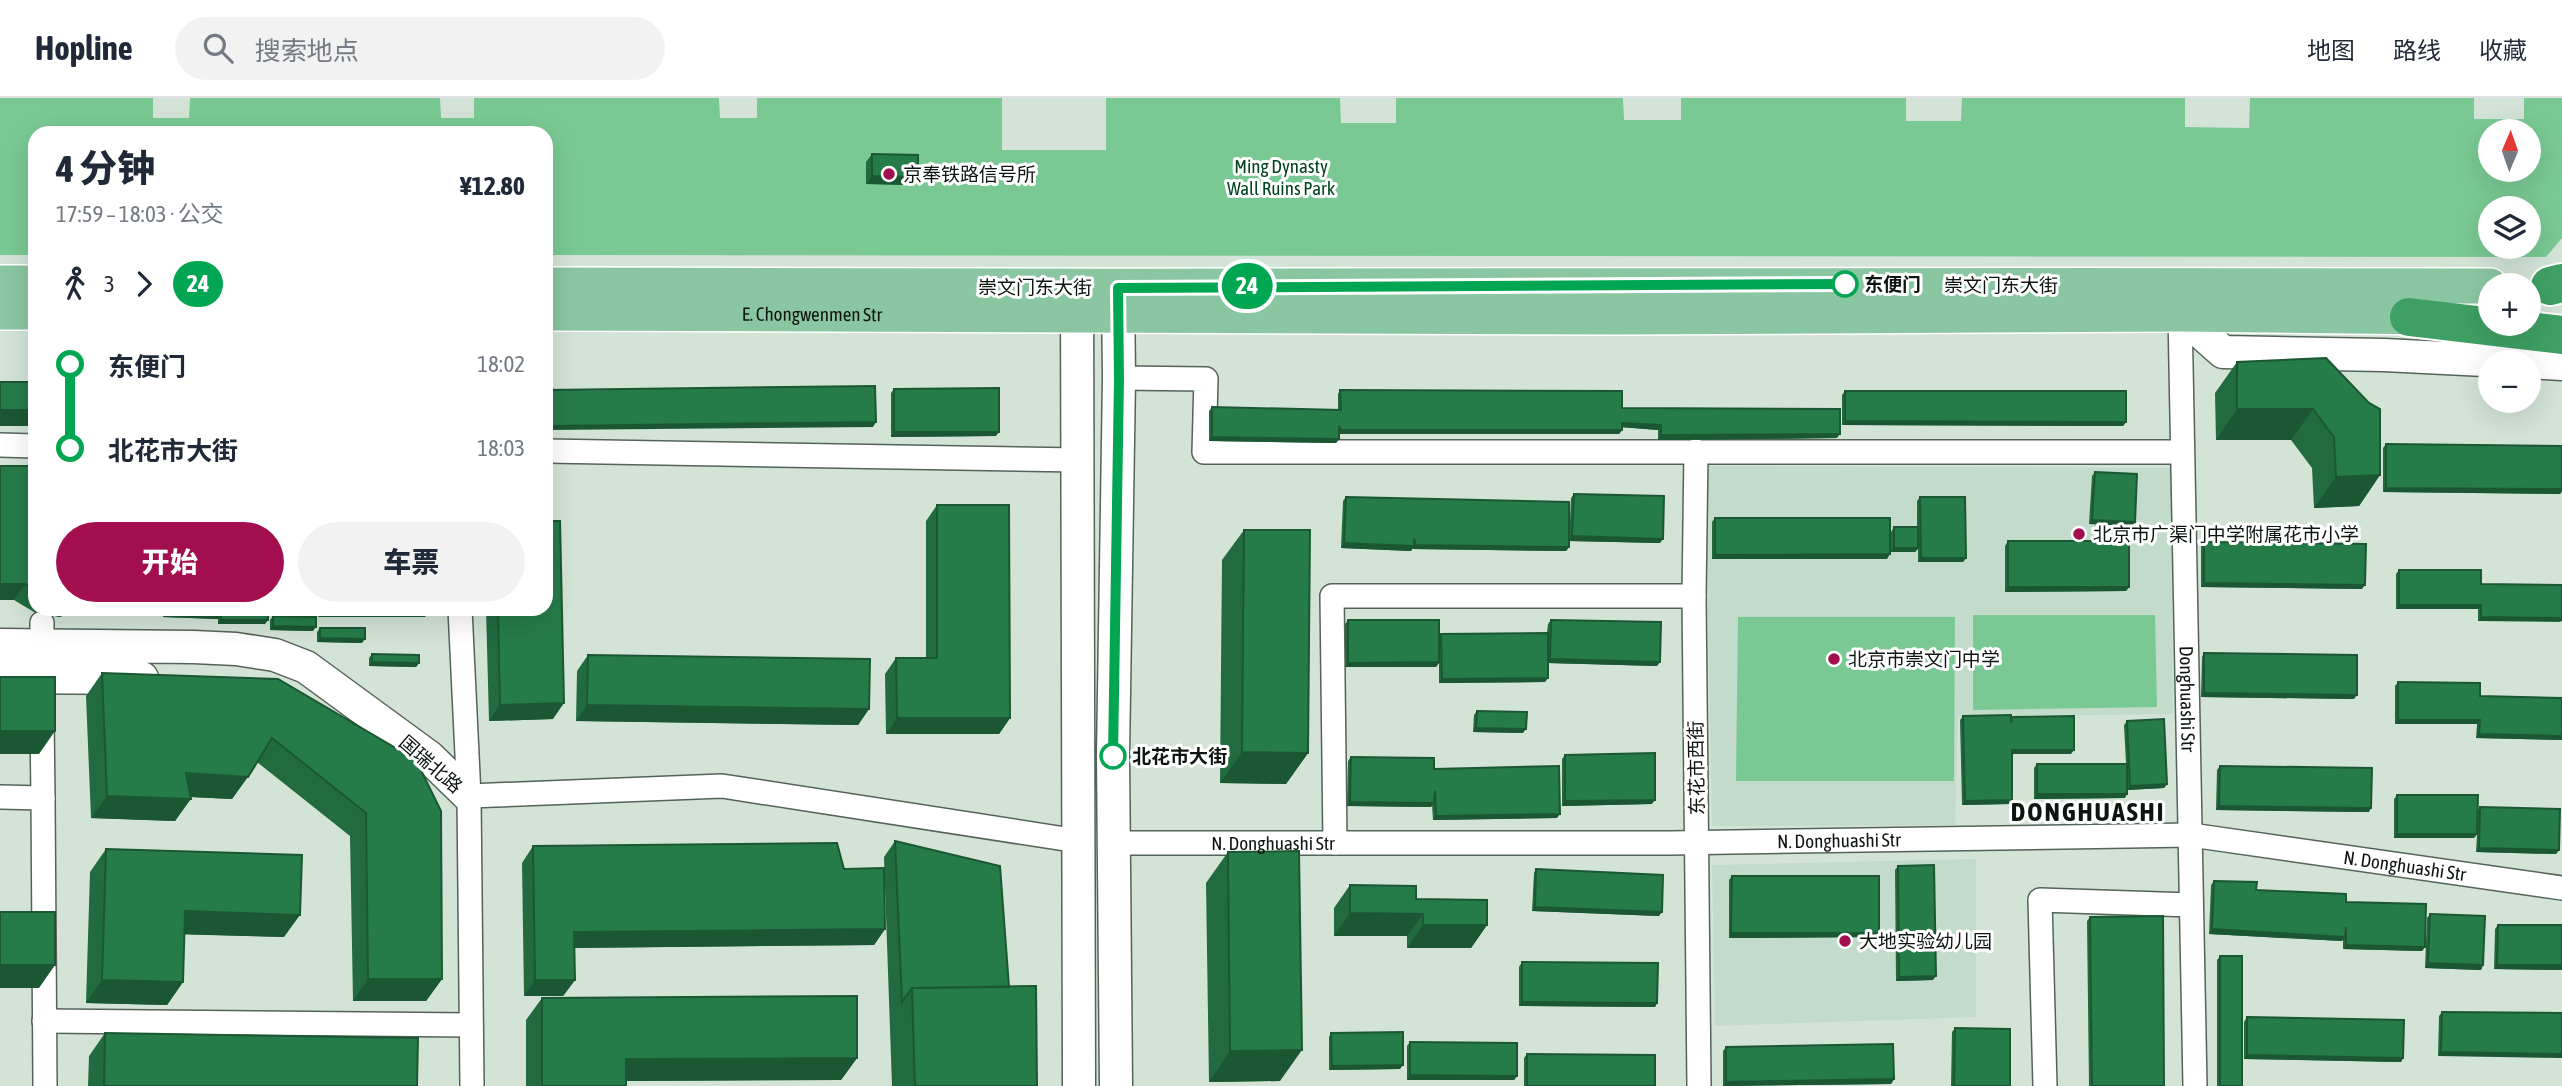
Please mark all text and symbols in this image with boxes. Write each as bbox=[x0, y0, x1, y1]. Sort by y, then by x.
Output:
search box bbox=[175, 17, 665, 80]
text: Hopline bbox=[35, 29, 133, 67]
icon: search bbox=[199, 29, 237, 67]
text: 搜索地点 bbox=[255, 36, 359, 66]
text: 地图 bbox=[2307, 37, 2355, 64]
text: 路线 bbox=[2393, 37, 2441, 64]
text: 收藏 bbox=[2479, 37, 2527, 64]
north arrow bbox=[2478, 119, 2541, 182]
map controls bbox=[2478, 119, 2541, 413]
text: 4 分钟 bbox=[56, 147, 155, 190]
park label: Ming Dynasty Wall Ruins Park bbox=[1227, 155, 1336, 199]
place label: 京奉铁路信号所 bbox=[903, 163, 1036, 185]
marker: 京奉铁路信号所 bbox=[881, 166, 897, 182]
text: ¥12.80 bbox=[460, 171, 525, 201]
button: layers bbox=[2478, 196, 2541, 259]
text: 17:59 – 18:03 · 公交 bbox=[56, 201, 224, 227]
line badge: 24 bbox=[1216, 263, 1278, 309]
icon: walk bbox=[56, 265, 94, 303]
icon: forward bbox=[125, 265, 163, 303]
text: 24 bbox=[187, 270, 209, 297]
text: 3 bbox=[104, 271, 115, 297]
marker: 东便门 bbox=[1832, 271, 1858, 297]
text: 24 bbox=[1236, 272, 1258, 299]
place label: 东便门 bbox=[1864, 273, 1921, 295]
button: + bbox=[2478, 273, 2541, 336]
street label: 崇文门东大街 bbox=[1944, 274, 2058, 296]
street label: 崇文门东大街 bbox=[978, 276, 1092, 298]
street label: E. Chongwenmen Str bbox=[742, 303, 883, 325]
button: − bbox=[2478, 350, 2541, 413]
text: 18:02 bbox=[477, 351, 525, 377]
text: 东便门 bbox=[108, 352, 186, 382]
text: 18:03 bbox=[477, 435, 525, 461]
text: 北花市大街 bbox=[108, 436, 238, 466]
button: 开始 bbox=[56, 522, 284, 602]
button: 车票 bbox=[298, 522, 525, 602]
place label: 北京市广渠门中学附属花市小学 bbox=[2093, 523, 2359, 545]
marker: 北京市广渠门中学附属花市小学 bbox=[2071, 526, 2087, 542]
street label: Donghuashi Str bbox=[2175, 646, 2200, 753]
place label: 北京市崇文门中学 bbox=[1848, 648, 2000, 670]
marker: 北京市崇文门中学 bbox=[1826, 651, 1842, 667]
street label: 东花市西街 bbox=[1684, 720, 1708, 816]
street label: 国瑞北路 bbox=[395, 731, 467, 797]
marker: 北花市大街 bbox=[1100, 743, 1126, 769]
place label: 北花市大街 bbox=[1132, 745, 1227, 767]
district label: DONGHUASHI bbox=[2011, 797, 2165, 827]
street label: N. Donghuashi Str bbox=[1777, 828, 1901, 852]
street label: N. Donghuashi Str bbox=[1211, 832, 1335, 854]
street label: N. Donghuashi Str bbox=[2342, 846, 2468, 885]
place label: 大地实验幼儿园 bbox=[1859, 930, 1992, 952]
marker: 大地实验幼儿园 bbox=[1837, 933, 1853, 949]

